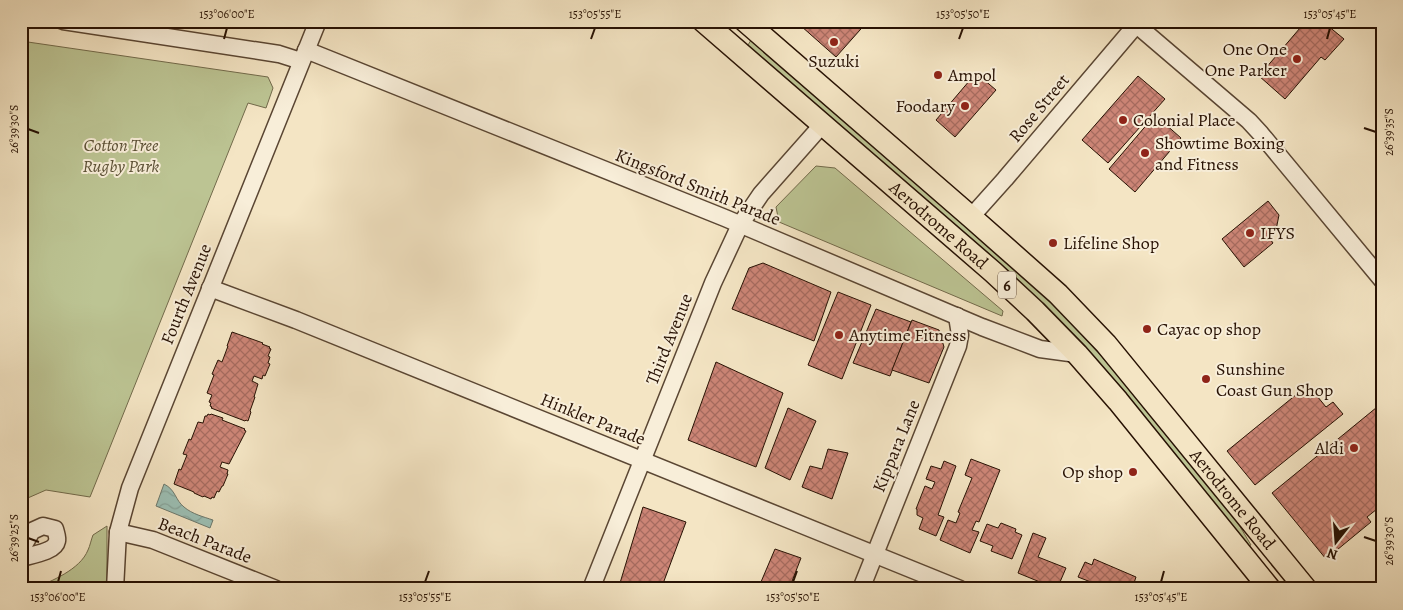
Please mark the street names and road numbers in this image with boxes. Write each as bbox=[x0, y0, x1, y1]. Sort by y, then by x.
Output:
street label: Rose Street bbox=[1003, 69, 1075, 147]
street label: Kingsford Smith Parade bbox=[612, 143, 784, 231]
street label: Aerodrome Road bbox=[884, 175, 994, 275]
street label: Fourth Avenue bbox=[155, 240, 217, 348]
road number: 6 bbox=[998, 272, 1016, 298]
street label: Third Avenue bbox=[640, 290, 698, 388]
street label: Hinkler Parade bbox=[537, 387, 649, 451]
street label: Kippara Lane bbox=[867, 396, 925, 496]
street label: Aerodrome Road bbox=[1184, 443, 1281, 555]
street label: Beach Parade bbox=[155, 511, 255, 569]

